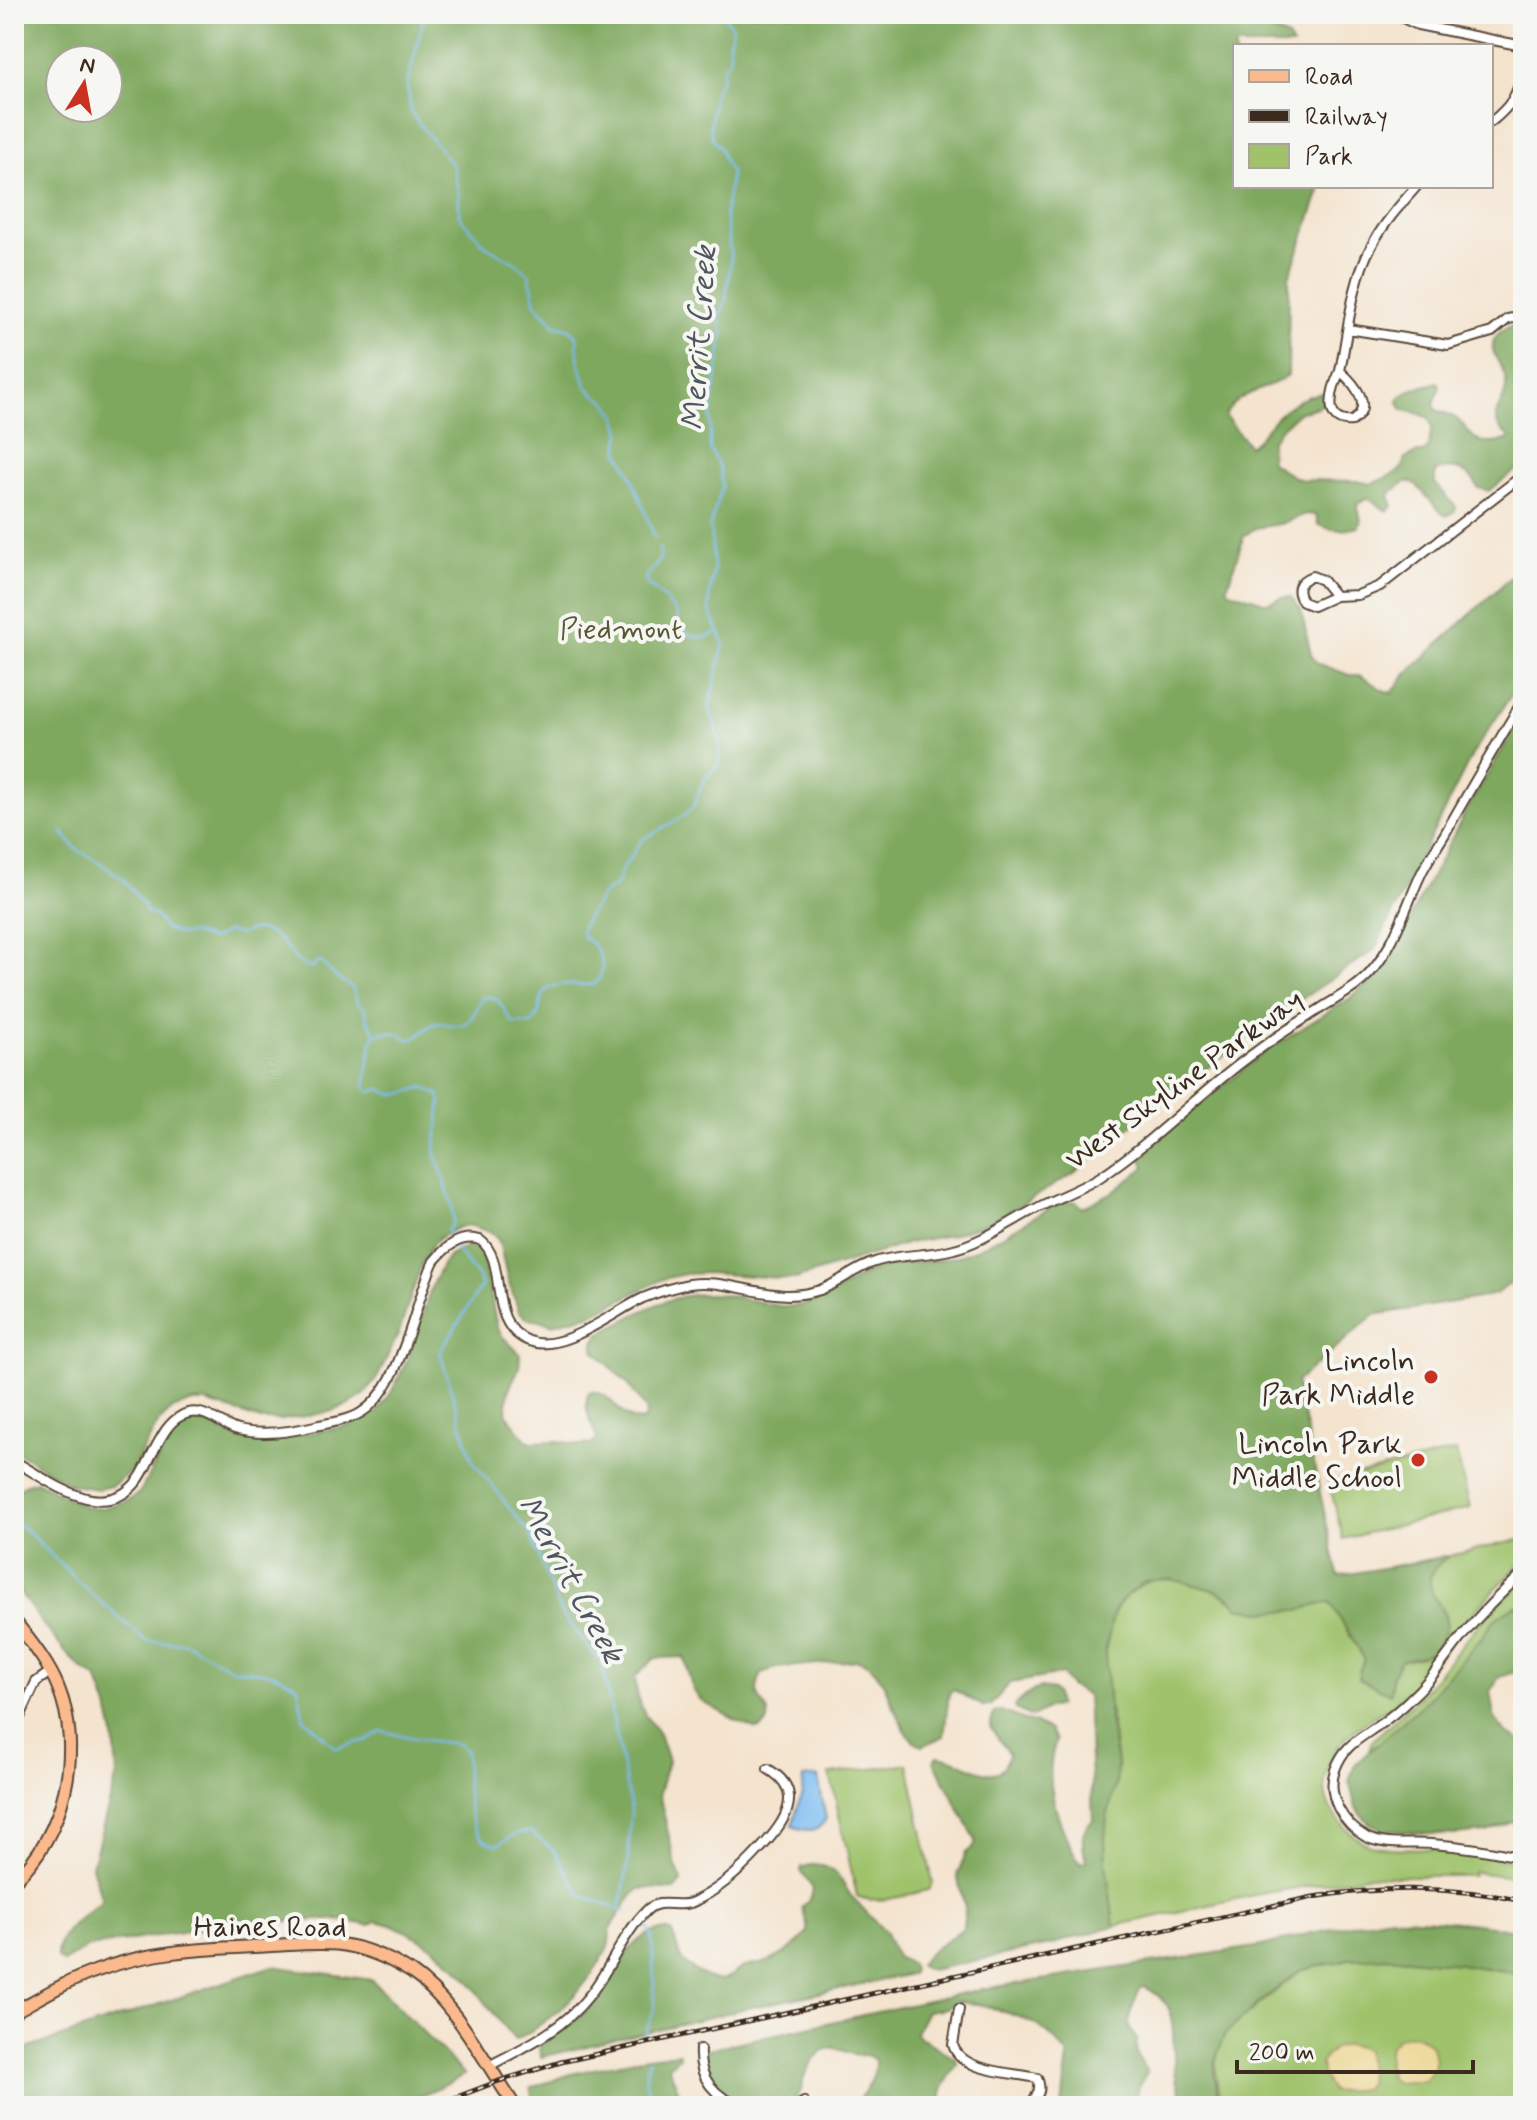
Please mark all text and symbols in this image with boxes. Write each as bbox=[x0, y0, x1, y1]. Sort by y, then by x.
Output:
north arrow bbox=[44, 44, 124, 124]
legend bbox=[1233, 44, 1493, 188]
text: N bbox=[78, 51, 97, 81]
text: Road bbox=[1305, 62, 1353, 93]
text: Railway bbox=[1305, 102, 1388, 133]
text: Park bbox=[1305, 142, 1353, 173]
water label: Merrit Creek bbox=[673, 243, 728, 432]
park label: Piedmont bbox=[560, 610, 682, 649]
street label: West Skyline Parkway bbox=[1058, 981, 1312, 1180]
place label: Lincoln Park Middle bbox=[1262, 1342, 1415, 1415]
marker: Lincoln Park Middle bbox=[1422, 1368, 1440, 1386]
place label: Lincoln Park Middle School bbox=[1232, 1425, 1402, 1498]
marker: Lincoln Park Middle School bbox=[1409, 1451, 1427, 1469]
water label: Merrit Creek bbox=[507, 1489, 634, 1673]
street label: Haines Road bbox=[194, 1908, 347, 1947]
scale bar bbox=[1237, 2024, 1473, 2074]
text: 200 m bbox=[1249, 2038, 1315, 2069]

